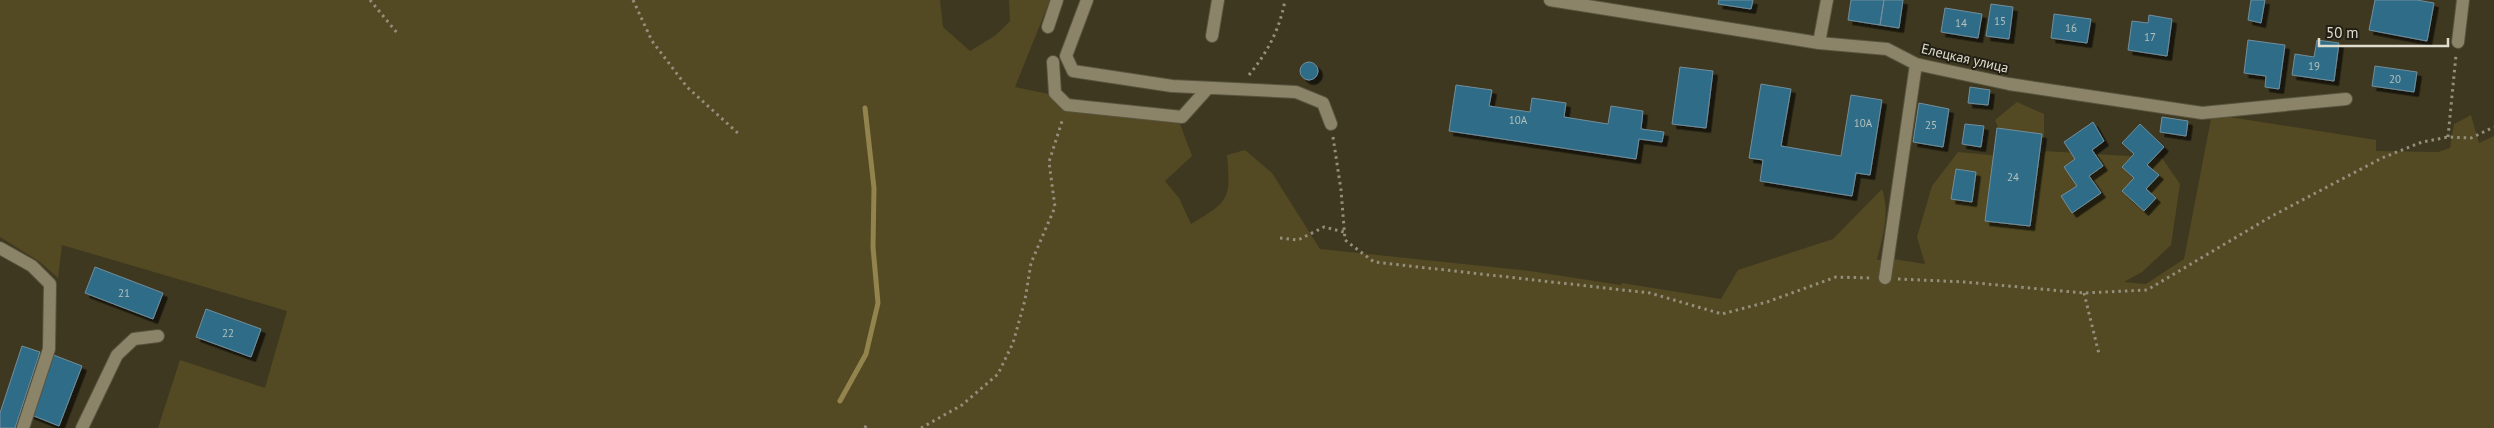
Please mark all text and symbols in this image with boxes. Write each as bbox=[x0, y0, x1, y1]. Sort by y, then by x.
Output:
house number: 15 bbox=[1994, 14, 2006, 28]
scale bar bbox=[2319, 15, 2448, 47]
house number: 14 bbox=[1955, 16, 1967, 30]
house number: 16 bbox=[2065, 21, 2077, 35]
text: 50 m bbox=[2326, 23, 2359, 42]
house number: 17 bbox=[2144, 30, 2156, 44]
street label: Елецкая улица bbox=[1920, 39, 2010, 77]
house number: 19 bbox=[2308, 59, 2320, 73]
house number: 20 bbox=[2389, 72, 2401, 86]
house number: 10А bbox=[1509, 113, 1528, 127]
house number: 10А bbox=[1854, 116, 1873, 130]
house number: 25 bbox=[1925, 118, 1937, 132]
house number: 24 bbox=[2007, 170, 2019, 184]
house number: 21 bbox=[118, 286, 130, 300]
house number: 22 bbox=[222, 326, 234, 340]

